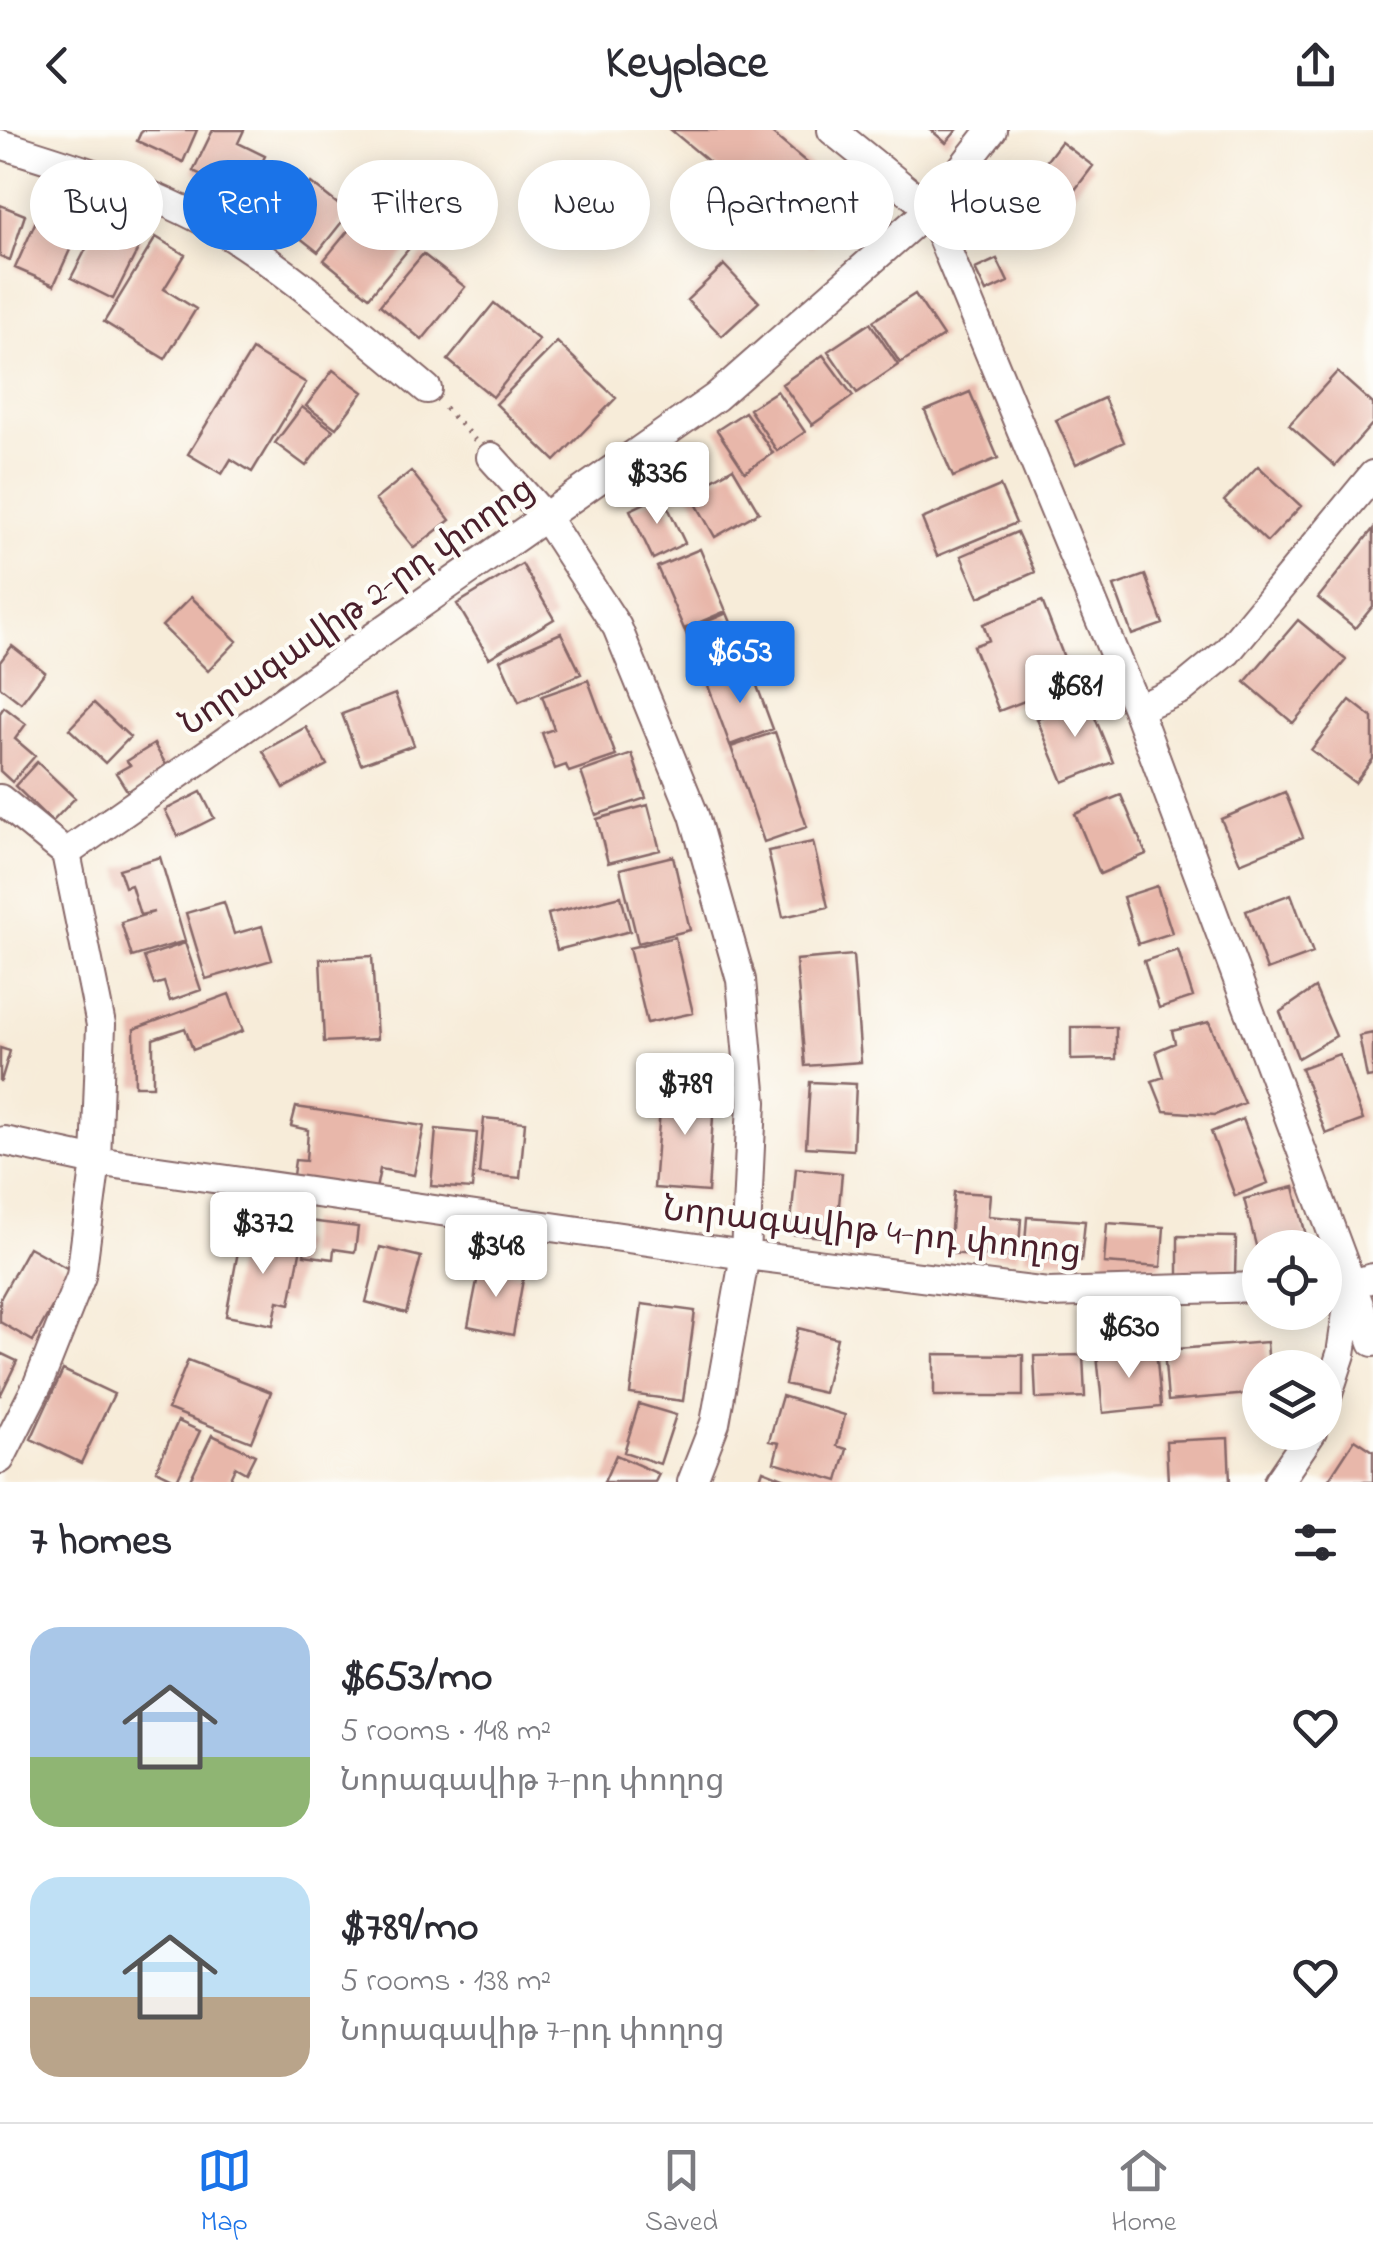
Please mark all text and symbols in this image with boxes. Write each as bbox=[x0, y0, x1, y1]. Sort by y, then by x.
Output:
text: Keyplace bbox=[605, 32, 768, 98]
icon: back bbox=[30, 38, 85, 93]
icon: share bbox=[1288, 38, 1343, 93]
chip: Buy bbox=[30, 160, 163, 250]
chip: Rent bbox=[183, 160, 317, 250]
chip: Filters bbox=[337, 160, 498, 250]
chip: New bbox=[518, 160, 650, 250]
chip: Apartment bbox=[670, 160, 894, 250]
chip: House bbox=[914, 160, 1076, 250]
pin: $336 bbox=[598, 442, 716, 527]
text: $336 bbox=[627, 451, 687, 498]
street label: Նորագավիթ 2-րդ փողոց bbox=[170, 466, 546, 750]
pin: $653 bbox=[681, 621, 799, 706]
text: $653 bbox=[708, 630, 772, 677]
pin: $681 bbox=[1016, 655, 1134, 740]
text: $681 bbox=[1047, 664, 1103, 711]
pin: $789 bbox=[626, 1053, 744, 1138]
text: $789 bbox=[658, 1062, 712, 1109]
street label: Նորագավիթ 4-րդ փողոց bbox=[660, 1185, 1083, 1280]
pin: $372 bbox=[204, 1192, 322, 1277]
text: $372 bbox=[232, 1201, 294, 1248]
pin: $348 bbox=[437, 1215, 555, 1300]
text: $348 bbox=[467, 1224, 525, 1271]
map controls bbox=[1242, 1230, 1342, 1450]
button: locate bbox=[1242, 1230, 1342, 1330]
pin: $630 bbox=[1070, 1296, 1188, 1381]
text: $630 bbox=[1099, 1305, 1159, 1352]
button: layers bbox=[1242, 1350, 1342, 1450]
text: 7 homes bbox=[30, 1512, 172, 1573]
icon: filters bbox=[1288, 1515, 1343, 1570]
text: $653/mo bbox=[340, 1648, 493, 1709]
icon: home bbox=[110, 1667, 230, 1787]
icon: heart bbox=[1288, 1700, 1343, 1755]
text: 5 rooms · 148 m² bbox=[340, 1709, 551, 1756]
text: Նորագավիթ 7-րդ փողոց bbox=[340, 1759, 724, 1806]
text: $789/mo bbox=[340, 1898, 479, 1959]
icon: home bbox=[110, 1917, 230, 2037]
icon: heart bbox=[1288, 1950, 1343, 2005]
text: 5 rooms · 138 m² bbox=[340, 1959, 551, 2006]
text: Նորագավիթ 7-րդ փողոց bbox=[340, 2009, 724, 2056]
tab: Map bbox=[197, 2143, 252, 2244]
tab: Saved bbox=[645, 2143, 718, 2244]
tab: Home bbox=[1111, 2143, 1176, 2244]

